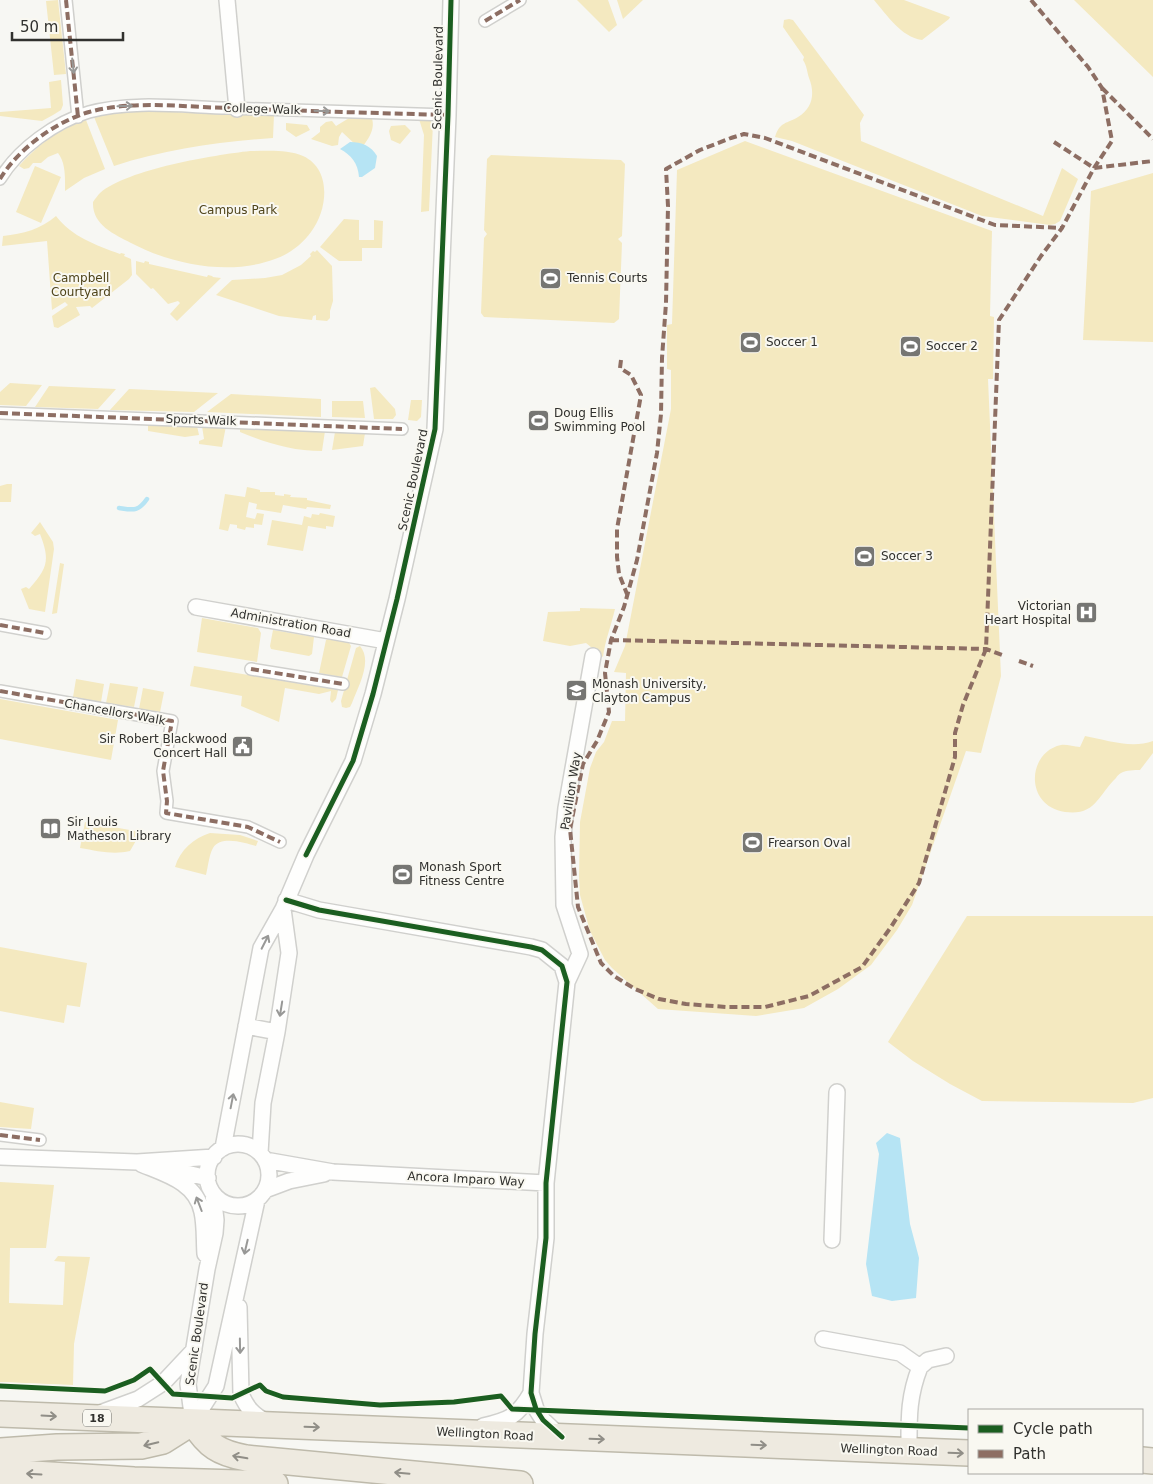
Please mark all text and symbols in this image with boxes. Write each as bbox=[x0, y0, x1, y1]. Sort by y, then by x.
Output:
scale bar bbox=[12, 10, 124, 42]
text: 50 m bbox=[20, 18, 58, 36]
street label: Scenic Boulevard bbox=[430, 26, 446, 130]
one-way arrow bbox=[68, 58, 77, 74]
street label: College Walk bbox=[223, 101, 301, 117]
one-way arrow bbox=[117, 102, 133, 111]
one-way arrow bbox=[314, 107, 330, 116]
park label: Campus Park bbox=[199, 203, 277, 217]
sports icon: Tennis Courts bbox=[539, 266, 563, 290]
park label: Campbell Courtyard bbox=[51, 271, 111, 299]
place label: Tennis Courts bbox=[566, 271, 648, 285]
sports icon: Soccer 1 bbox=[738, 330, 762, 354]
sports icon: Soccer 2 bbox=[898, 334, 922, 358]
place label: Soccer 1 bbox=[766, 335, 818, 349]
place label: Soccer 2 bbox=[926, 339, 978, 353]
place label: Doug Ellis Swimming Pool bbox=[554, 406, 645, 434]
sports icon: Doug Ellis Swimming Pool bbox=[526, 408, 550, 432]
street label: Sports Walk bbox=[165, 412, 237, 428]
street label: Scenic Boulevard bbox=[395, 428, 431, 532]
sports icon: Soccer 3 bbox=[853, 544, 877, 568]
place label: Soccer 3 bbox=[881, 549, 933, 563]
place label: Victorian Heart Hospital bbox=[985, 599, 1071, 627]
hospital icon: Victorian Heart Hospital bbox=[1075, 601, 1099, 625]
street label: Administration Road bbox=[230, 606, 352, 640]
place label: Monash University, Clayton Campus bbox=[592, 677, 707, 705]
school or university icon: Monash University, Clayton Campus bbox=[564, 679, 588, 703]
street label: Chancellors Walk bbox=[63, 696, 167, 728]
place label: Sir Robert Blackwood Concert Hall bbox=[99, 732, 227, 760]
public building icon: Sir Robert Blackwood Concert Hall bbox=[231, 734, 255, 758]
street label: Pavillion Way bbox=[558, 751, 584, 831]
place label: Sir Louis Matheson Library bbox=[67, 815, 171, 843]
library icon: Sir Louis Matheson Library bbox=[39, 817, 63, 841]
sports icon: Frearson Oval bbox=[740, 831, 764, 855]
place label: Frearson Oval bbox=[768, 836, 851, 850]
place label: Monash Sport Fitness Centre bbox=[419, 860, 505, 888]
sports icon: Monash Sport Fitness Centre bbox=[391, 862, 415, 886]
one-way arrow bbox=[261, 935, 270, 950]
one-way arrow bbox=[276, 1001, 286, 1017]
one-way arrow bbox=[228, 1093, 237, 1109]
street label: Ancora Imparo Way bbox=[407, 1169, 525, 1189]
one-way arrow bbox=[194, 1196, 203, 1212]
one-way arrow bbox=[241, 1239, 250, 1255]
street label: Scenic Boulevard bbox=[183, 1282, 211, 1386]
one-way arrow bbox=[235, 1338, 245, 1354]
legend bbox=[968, 1409, 1143, 1474]
road number: 18 bbox=[83, 1410, 111, 1426]
one-way arrow bbox=[40, 1412, 56, 1421]
text: Cycle path bbox=[1013, 1420, 1093, 1438]
one-way arrow bbox=[304, 1422, 320, 1431]
street label: Wellington Road bbox=[436, 1424, 534, 1444]
one-way arrow bbox=[588, 1434, 604, 1443]
one-way arrow bbox=[143, 1440, 159, 1449]
one-way arrow bbox=[750, 1440, 767, 1450]
street label: Wellington Road bbox=[840, 1441, 938, 1459]
text: Path bbox=[1013, 1445, 1046, 1463]
one-way arrow bbox=[948, 1448, 964, 1458]
one-way arrow bbox=[233, 1451, 249, 1461]
one-way arrow bbox=[394, 1468, 410, 1478]
one-way arrow bbox=[26, 1470, 42, 1479]

